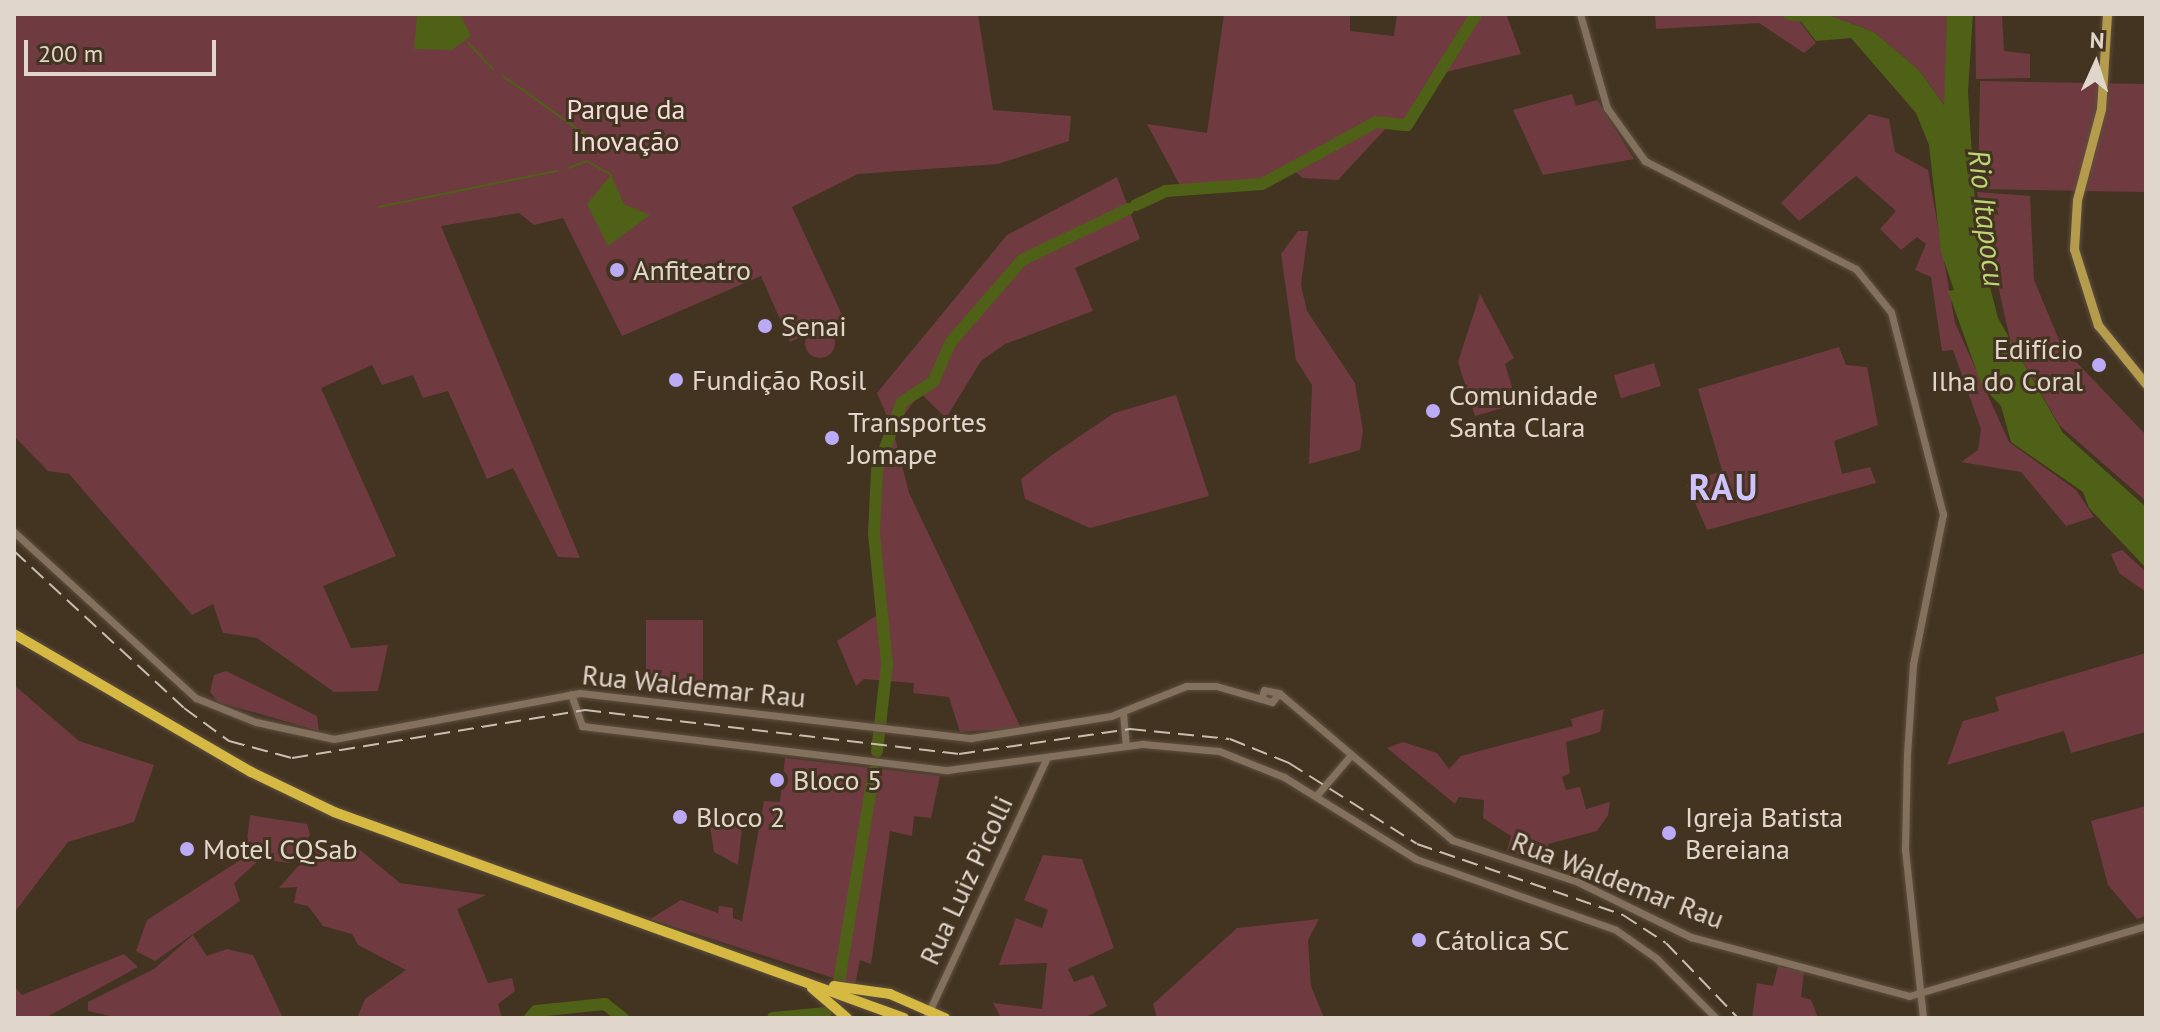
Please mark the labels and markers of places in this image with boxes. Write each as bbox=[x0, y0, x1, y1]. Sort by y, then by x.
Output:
place label: Anfiteatro bbox=[633, 253, 751, 287]
marker: Anfiteatro bbox=[608, 261, 626, 279]
place label: Senai bbox=[781, 309, 847, 343]
marker: Senai bbox=[756, 317, 774, 335]
place label: Edifício Ilha do Coral bbox=[1931, 332, 2083, 398]
marker: Edifício Ilha do Coral bbox=[2090, 356, 2108, 374]
place label: Fundição Rosil bbox=[692, 363, 866, 397]
marker: Fundição Rosil bbox=[667, 371, 685, 389]
place label: Comunidade Santa Clara bbox=[1449, 378, 1598, 444]
marker: Comunidade Santa Clara bbox=[1424, 402, 1442, 420]
place label: Transportes Jomape bbox=[848, 405, 987, 471]
marker: Transportes Jomape bbox=[823, 429, 841, 447]
place label: Bloco 5 bbox=[793, 763, 882, 797]
marker: Bloco 5 bbox=[768, 771, 786, 789]
place label: Bloco 2 bbox=[696, 800, 785, 834]
place label: Igreja Batista Bereiana bbox=[1685, 800, 1843, 866]
marker: Bloco 2 bbox=[671, 808, 689, 826]
marker: Igreja Batista Bereiana bbox=[1660, 824, 1678, 842]
place label: Motel CQSab bbox=[203, 832, 358, 866]
marker: Motel CQSab bbox=[178, 840, 196, 858]
place label: Cátolica SC bbox=[1435, 923, 1570, 957]
marker: Cátolica SC bbox=[1410, 931, 1428, 949]

